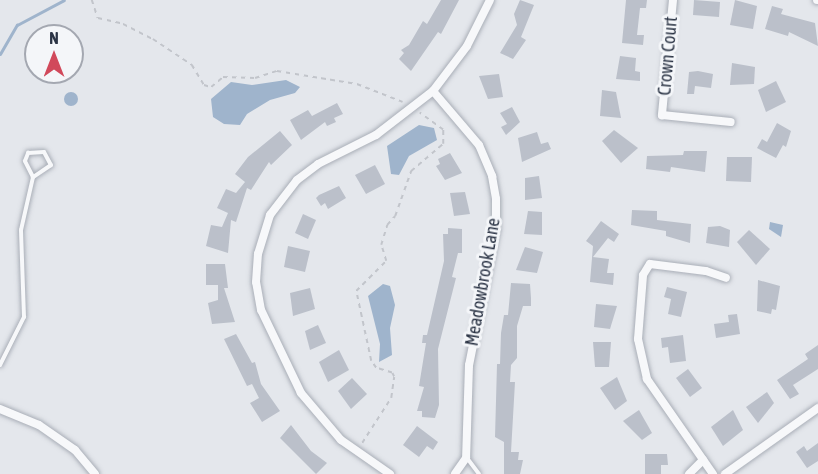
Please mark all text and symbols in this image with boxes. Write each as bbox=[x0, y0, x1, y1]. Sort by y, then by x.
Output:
street label: Crown Court bbox=[654, 16, 682, 96]
north arrow bbox=[24, 24, 84, 84]
text: N bbox=[49, 29, 59, 47]
street label: Meadowbrook Lane bbox=[461, 216, 505, 348]

